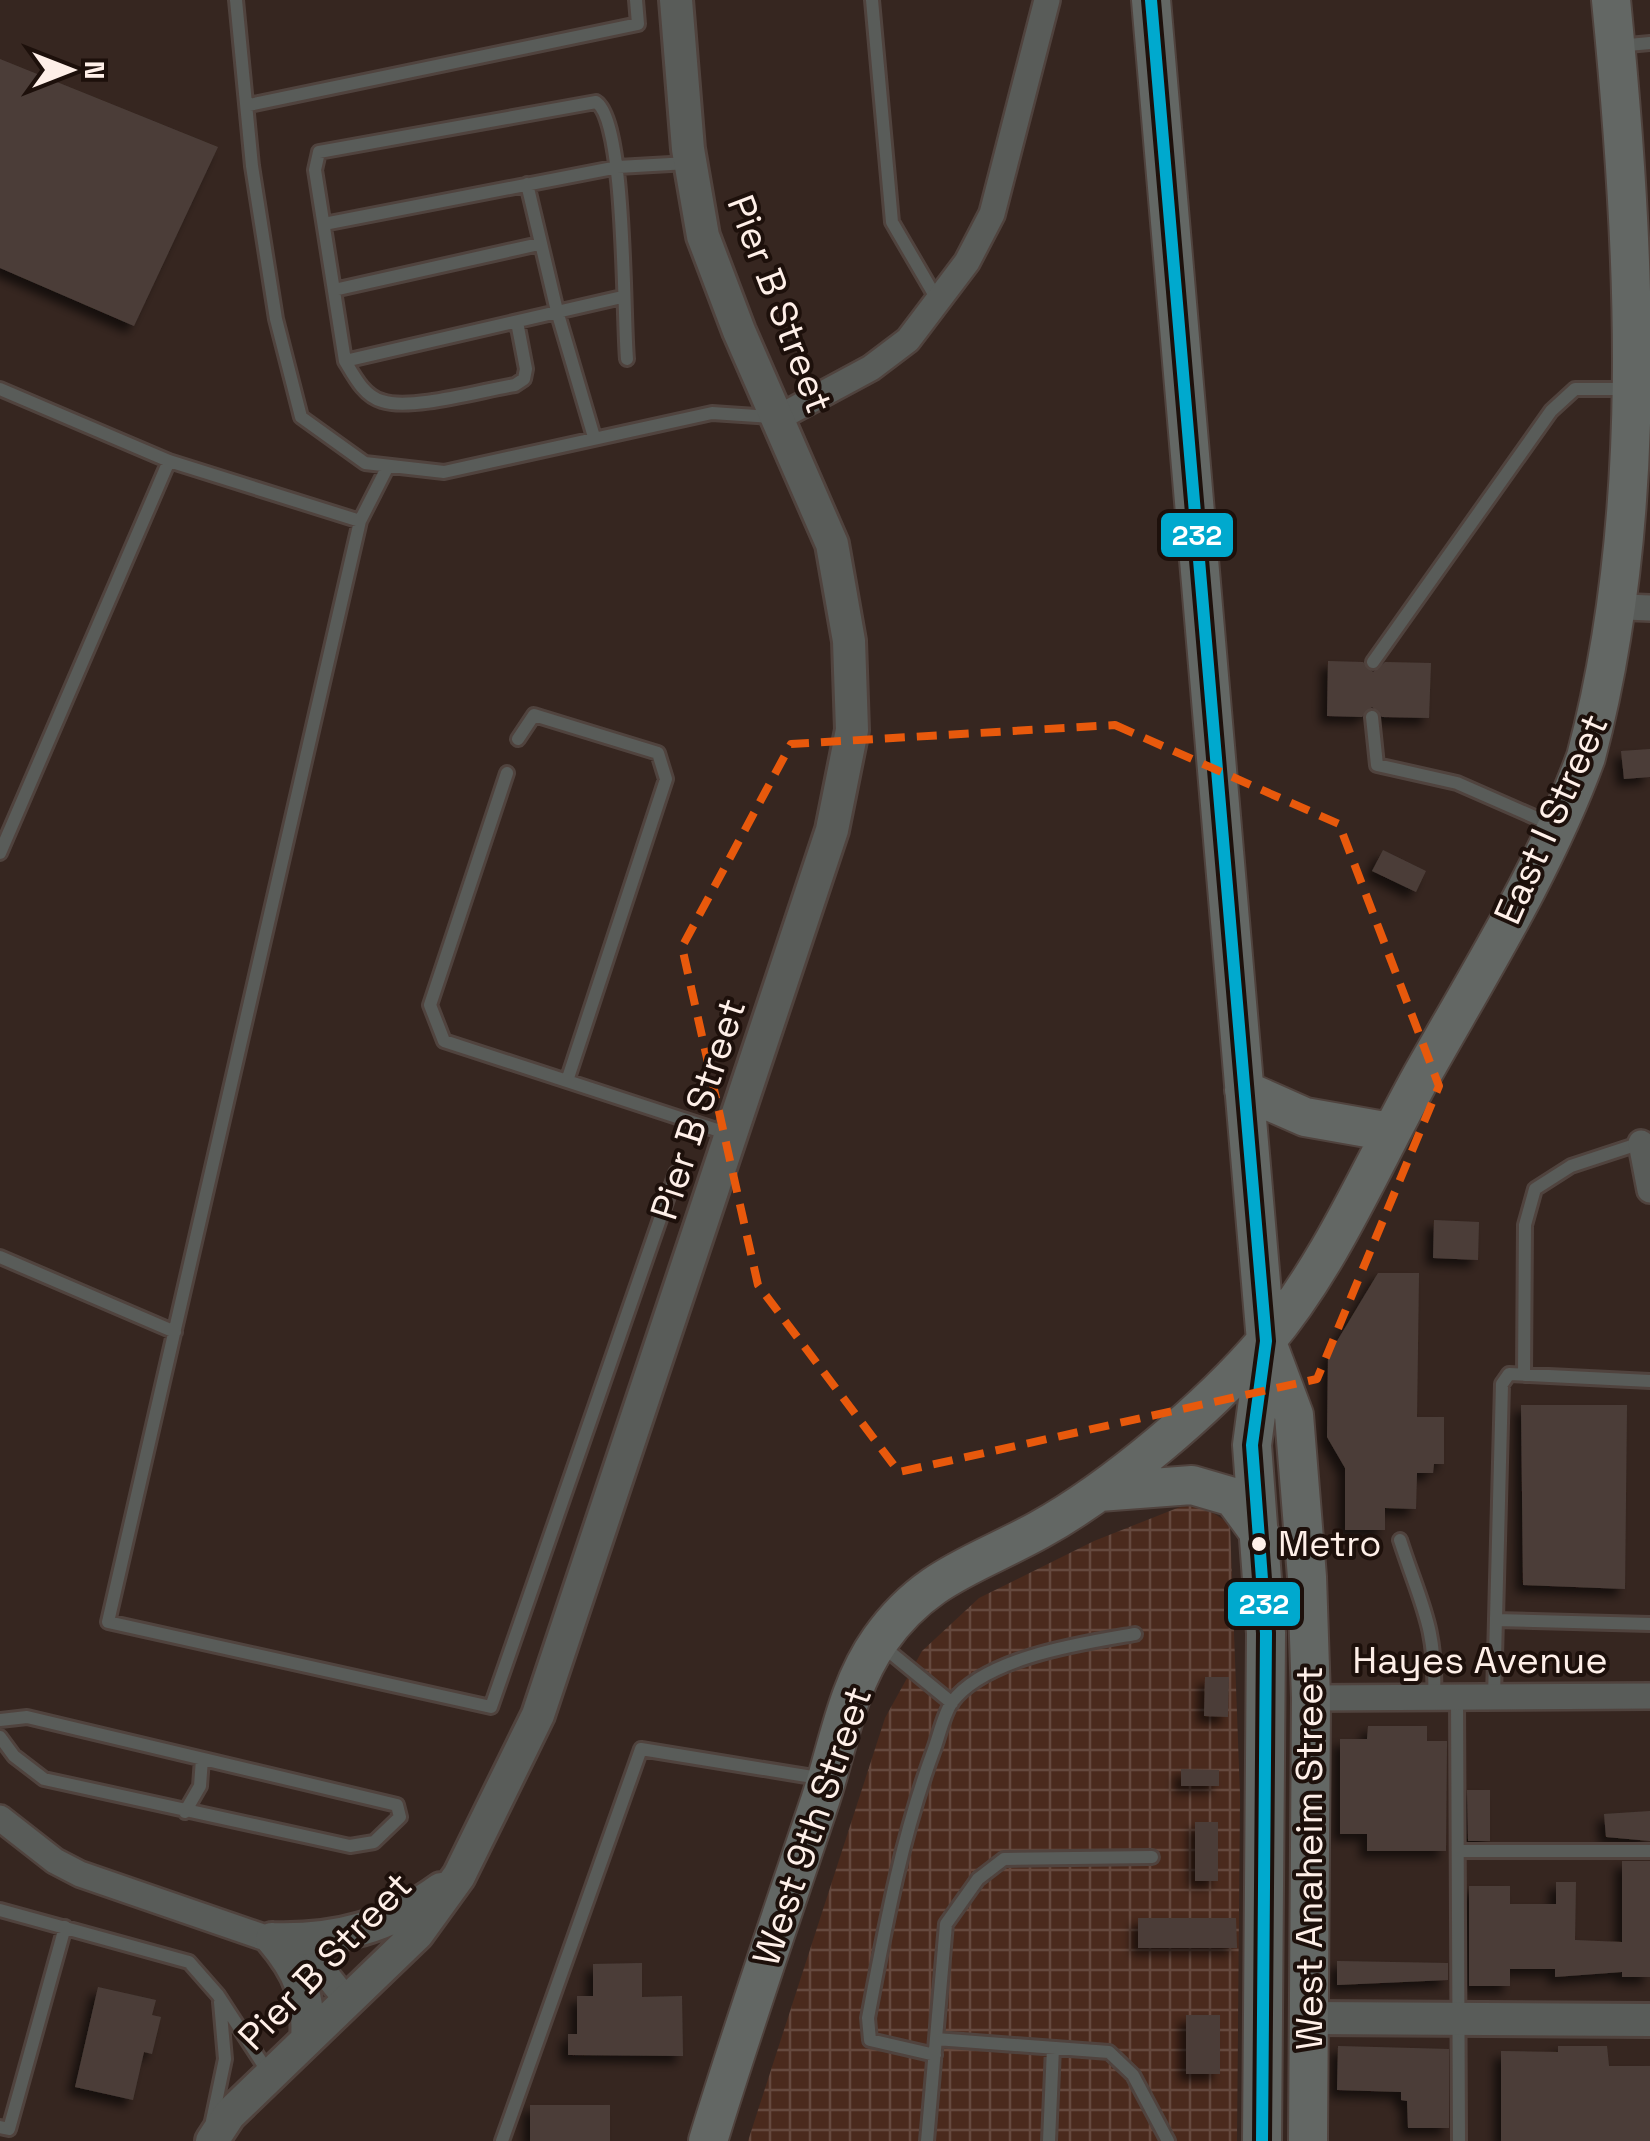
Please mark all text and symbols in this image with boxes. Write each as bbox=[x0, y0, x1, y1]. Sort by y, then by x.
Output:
north arrow bbox=[20, 20, 120, 120]
text: N bbox=[77, 61, 113, 79]
street label: Pier B Street bbox=[716, 188, 844, 420]
line badge: 232 bbox=[1159, 511, 1235, 559]
text: 232 bbox=[1172, 517, 1222, 553]
street label: East I Street bbox=[1483, 706, 1619, 932]
street label: Pier B Street bbox=[640, 992, 756, 1226]
place label: Metro bbox=[1278, 1521, 1381, 1567]
marker: Metro bbox=[1249, 1534, 1269, 1554]
line badge: 232 bbox=[1226, 1580, 1302, 1628]
text: 232 bbox=[1239, 1586, 1289, 1622]
street label: Hayes Avenue bbox=[1352, 1636, 1608, 1684]
street label: West Anaheim Street bbox=[1285, 1666, 1333, 2050]
street label: West 9th Street bbox=[742, 1680, 882, 1972]
street label: Pier B Street bbox=[228, 1862, 422, 2060]

